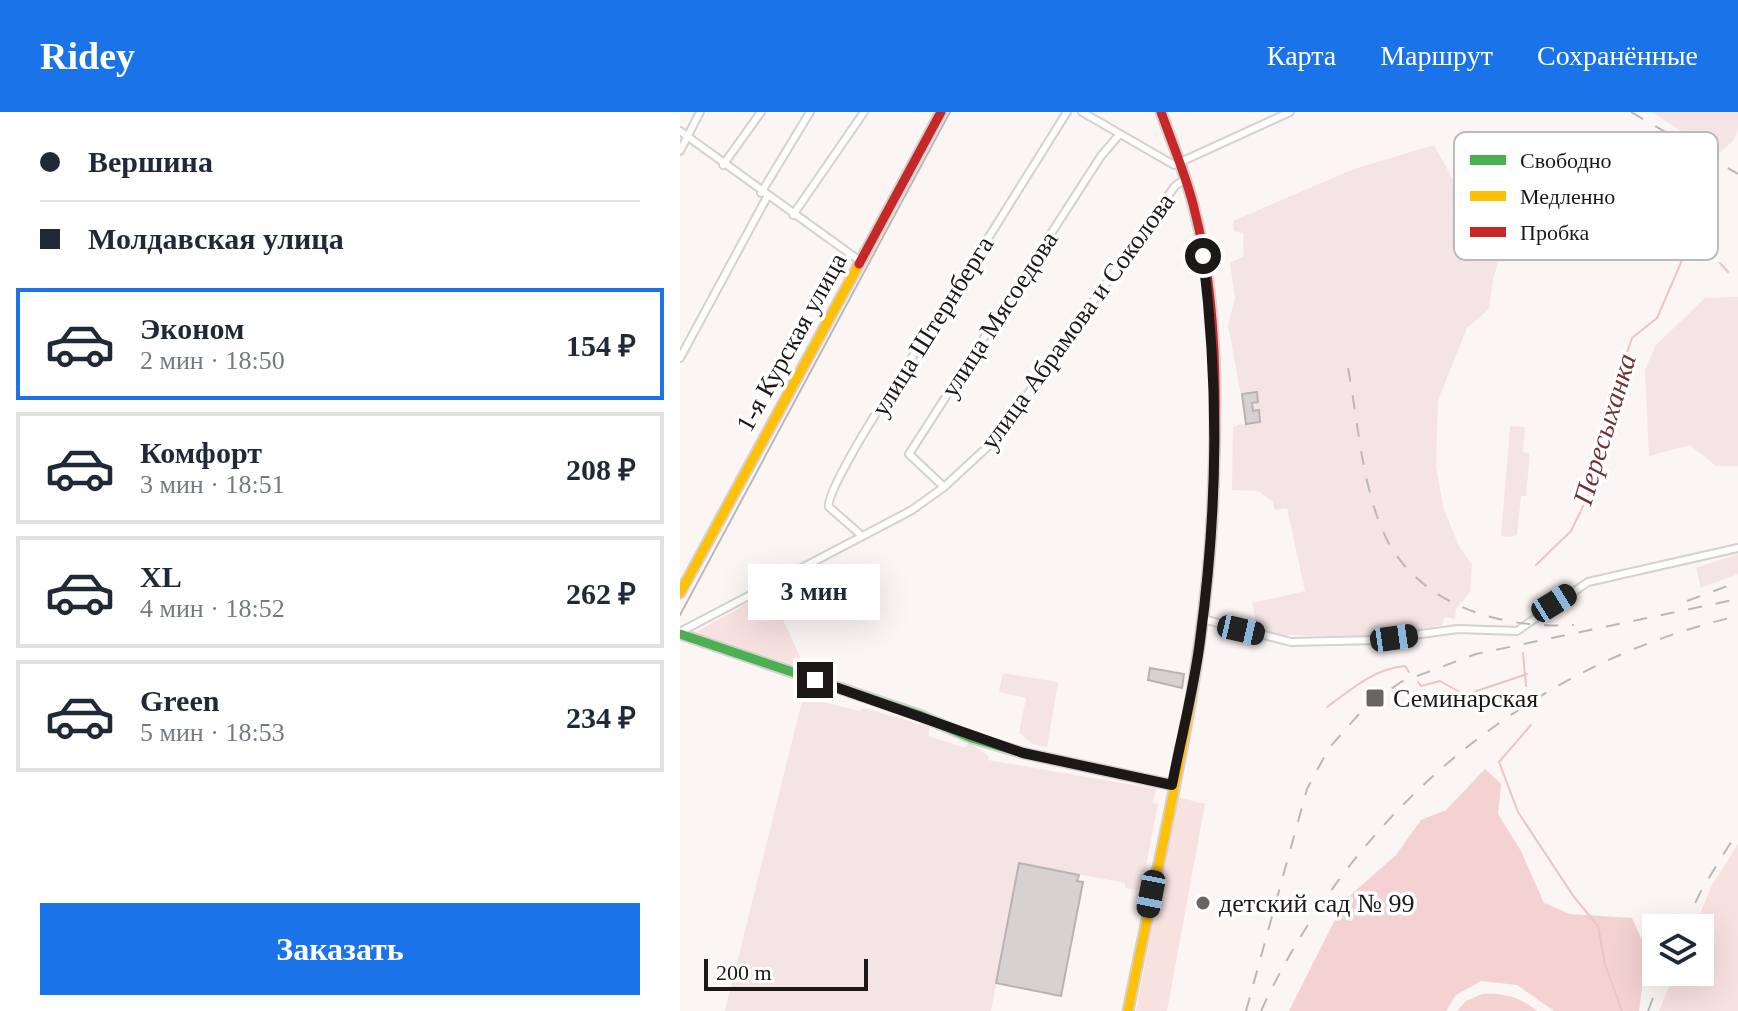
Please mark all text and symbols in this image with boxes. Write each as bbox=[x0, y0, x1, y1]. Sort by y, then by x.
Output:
text: Ridey bbox=[40, 35, 135, 77]
text: Карта bbox=[1267, 40, 1336, 71]
text: Маршрут bbox=[1380, 40, 1493, 71]
text: Сохранённые bbox=[1537, 40, 1698, 71]
legend bbox=[1454, 132, 1718, 260]
text: Вершина bbox=[88, 145, 213, 178]
text: Свободно bbox=[1520, 148, 1611, 173]
text: Медленно bbox=[1520, 184, 1615, 209]
street label: улица Абрамова и Соколова bbox=[975, 187, 1180, 455]
text: Пробка bbox=[1520, 220, 1589, 245]
text: Молдавская улица bbox=[88, 222, 344, 255]
street label: улица Мясоедова bbox=[935, 226, 1064, 402]
street label: улица Штернберга bbox=[865, 231, 1000, 421]
route start bbox=[1185, 238, 1221, 274]
street label: 1-я Курская улица bbox=[730, 248, 853, 437]
icon: car bbox=[44, 308, 116, 380]
text: Эконом bbox=[140, 312, 244, 345]
text: 154 ₽ bbox=[566, 329, 636, 362]
text: 2 мин · 18:50 bbox=[140, 346, 285, 375]
water label: Пересыханка bbox=[1566, 350, 1642, 509]
icon: car bbox=[44, 432, 116, 504]
text: Комфорт bbox=[140, 436, 262, 469]
text: 208 ₽ bbox=[566, 453, 636, 486]
text: 3 мин · 18:51 bbox=[140, 470, 285, 499]
icon: car bbox=[44, 556, 116, 628]
text: XL bbox=[140, 560, 182, 593]
callout: 3 мин bbox=[749, 564, 881, 620]
text: 262 ₽ bbox=[566, 577, 636, 610]
text: 3 мин bbox=[780, 577, 848, 606]
car bbox=[1527, 580, 1581, 626]
text: 4 мин · 18:52 bbox=[140, 594, 285, 623]
car bbox=[1215, 613, 1267, 647]
car bbox=[1369, 623, 1419, 653]
route end bbox=[797, 662, 833, 698]
icon: car bbox=[44, 680, 116, 752]
text: Green bbox=[140, 684, 219, 717]
place label: Семинарская bbox=[1393, 684, 1538, 713]
marker: Семинарская bbox=[1364, 687, 1386, 709]
text: 234 ₽ bbox=[566, 701, 636, 734]
text: 5 мин · 18:53 bbox=[140, 718, 285, 747]
car bbox=[1135, 868, 1167, 920]
place label: детский сад № 99 bbox=[1219, 889, 1414, 918]
marker: детский сад № 99 bbox=[1194, 894, 1212, 912]
button: Заказать bbox=[40, 903, 640, 995]
map controls bbox=[1642, 914, 1714, 986]
button: layers bbox=[1642, 914, 1714, 986]
scale bar bbox=[704, 955, 868, 991]
text: 200 m bbox=[716, 960, 772, 985]

